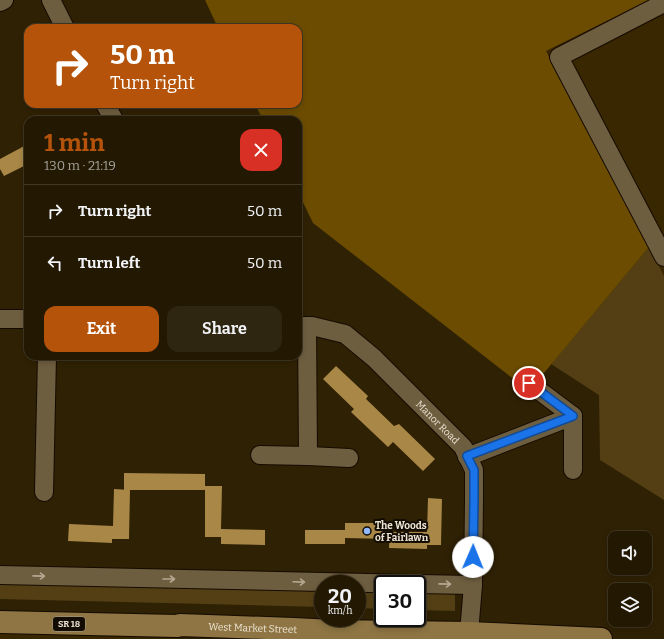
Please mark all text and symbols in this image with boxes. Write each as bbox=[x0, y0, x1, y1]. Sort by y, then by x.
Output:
text: 50 m bbox=[110, 38, 175, 71]
icon: right bbox=[44, 40, 96, 92]
text: Turn right bbox=[110, 72, 195, 94]
text: 1 min bbox=[44, 129, 105, 157]
button: close bbox=[240, 129, 282, 171]
text: 130 m · 21:19 bbox=[44, 158, 116, 173]
icon: right bbox=[44, 200, 66, 222]
text: Turn right bbox=[78, 202, 151, 220]
text: 50 m bbox=[247, 202, 282, 220]
icon: left bbox=[44, 252, 66, 274]
text: Turn left bbox=[78, 254, 140, 272]
text: 50 m bbox=[247, 254, 282, 272]
button: Exit bbox=[44, 306, 159, 352]
button: Share bbox=[167, 306, 282, 352]
pin bbox=[512, 366, 546, 400]
icon: arrive bbox=[518, 372, 540, 394]
street label: Manor Road bbox=[413, 398, 461, 447]
place label: The Woods of Fairlawn bbox=[375, 520, 429, 544]
marker: The Woods of Fairlawn bbox=[362, 526, 372, 536]
map controls bbox=[608, 531, 652, 627]
button: sound bbox=[608, 531, 652, 575]
position arrow bbox=[452, 536, 494, 578]
one-way arrow bbox=[32, 572, 45, 580]
one-way arrow bbox=[162, 575, 175, 583]
speed limit sign: 30 bbox=[374, 575, 426, 627]
one-way arrow bbox=[292, 578, 305, 586]
one-way arrow bbox=[438, 581, 451, 588]
button: layers bbox=[608, 583, 652, 627]
text: 20 bbox=[328, 584, 352, 608]
text: km/h bbox=[328, 605, 352, 617]
road number: SR 18 bbox=[53, 617, 85, 631]
street label: West Market Street bbox=[208, 621, 298, 636]

